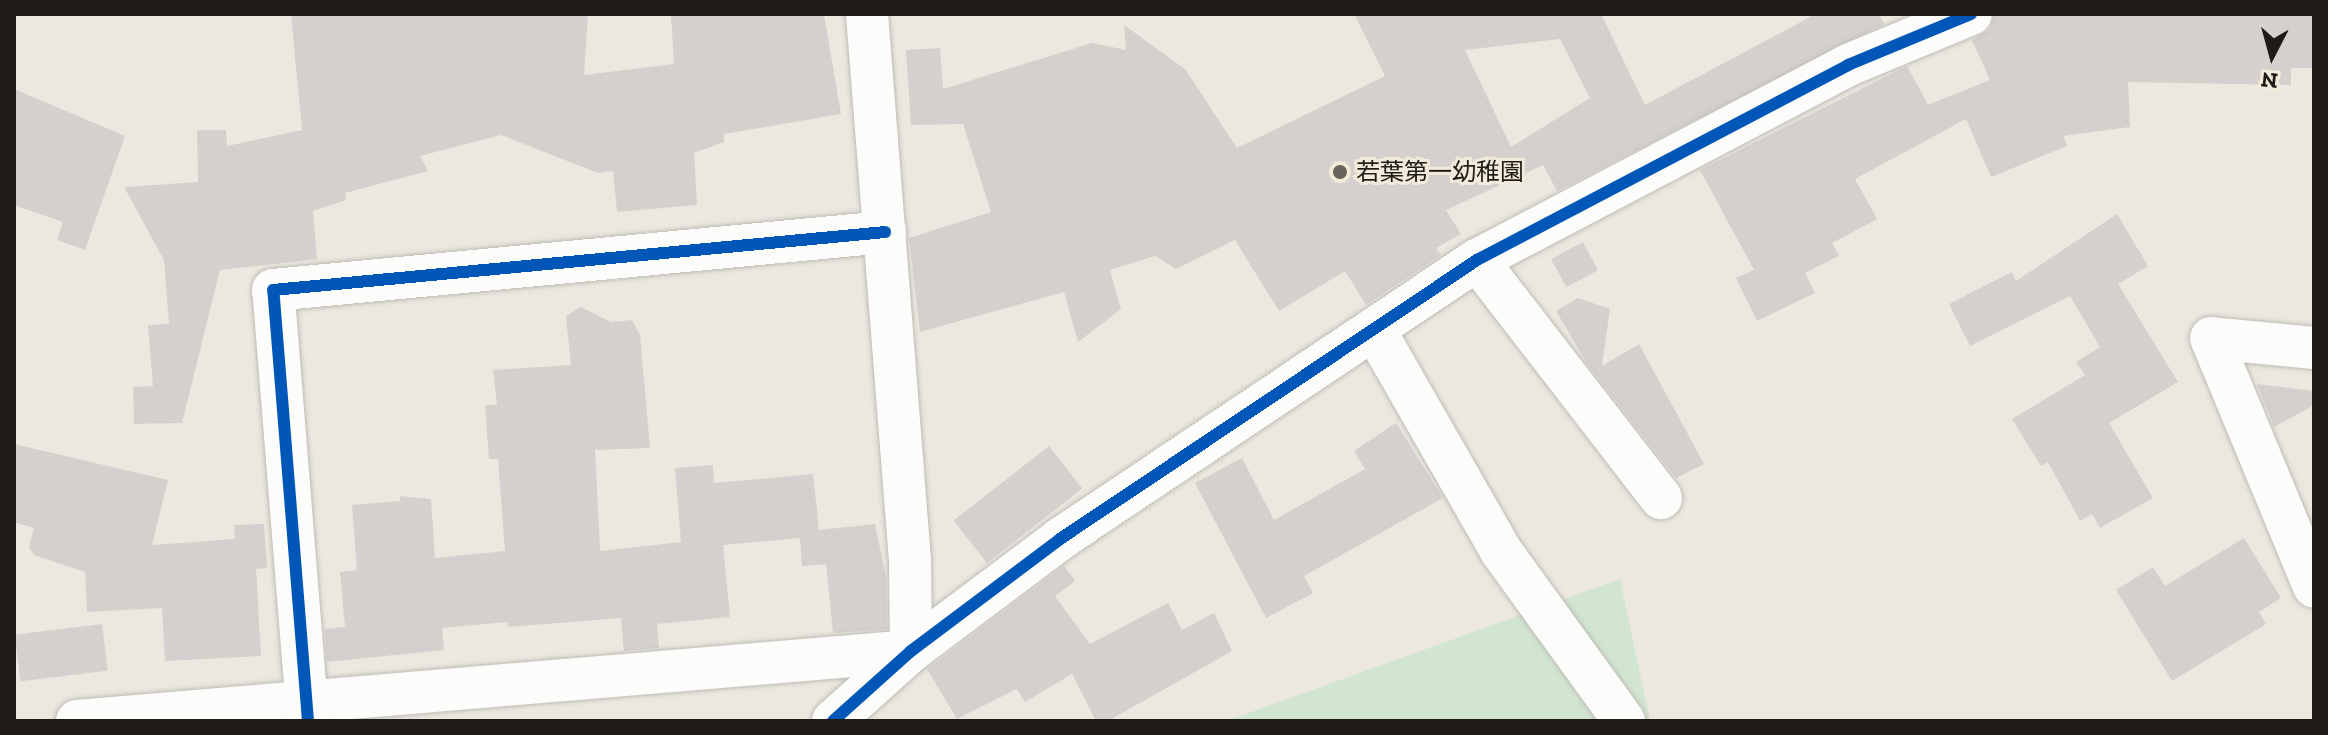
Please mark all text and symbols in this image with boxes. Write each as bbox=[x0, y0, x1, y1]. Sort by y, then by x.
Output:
north arrow bbox=[2232, 16, 2312, 96]
text: N bbox=[2260, 66, 2279, 95]
place label: 若葉第一幼稚園 bbox=[1356, 158, 1524, 186]
marker: 若葉第一幼稚園 bbox=[1331, 163, 1349, 181]

